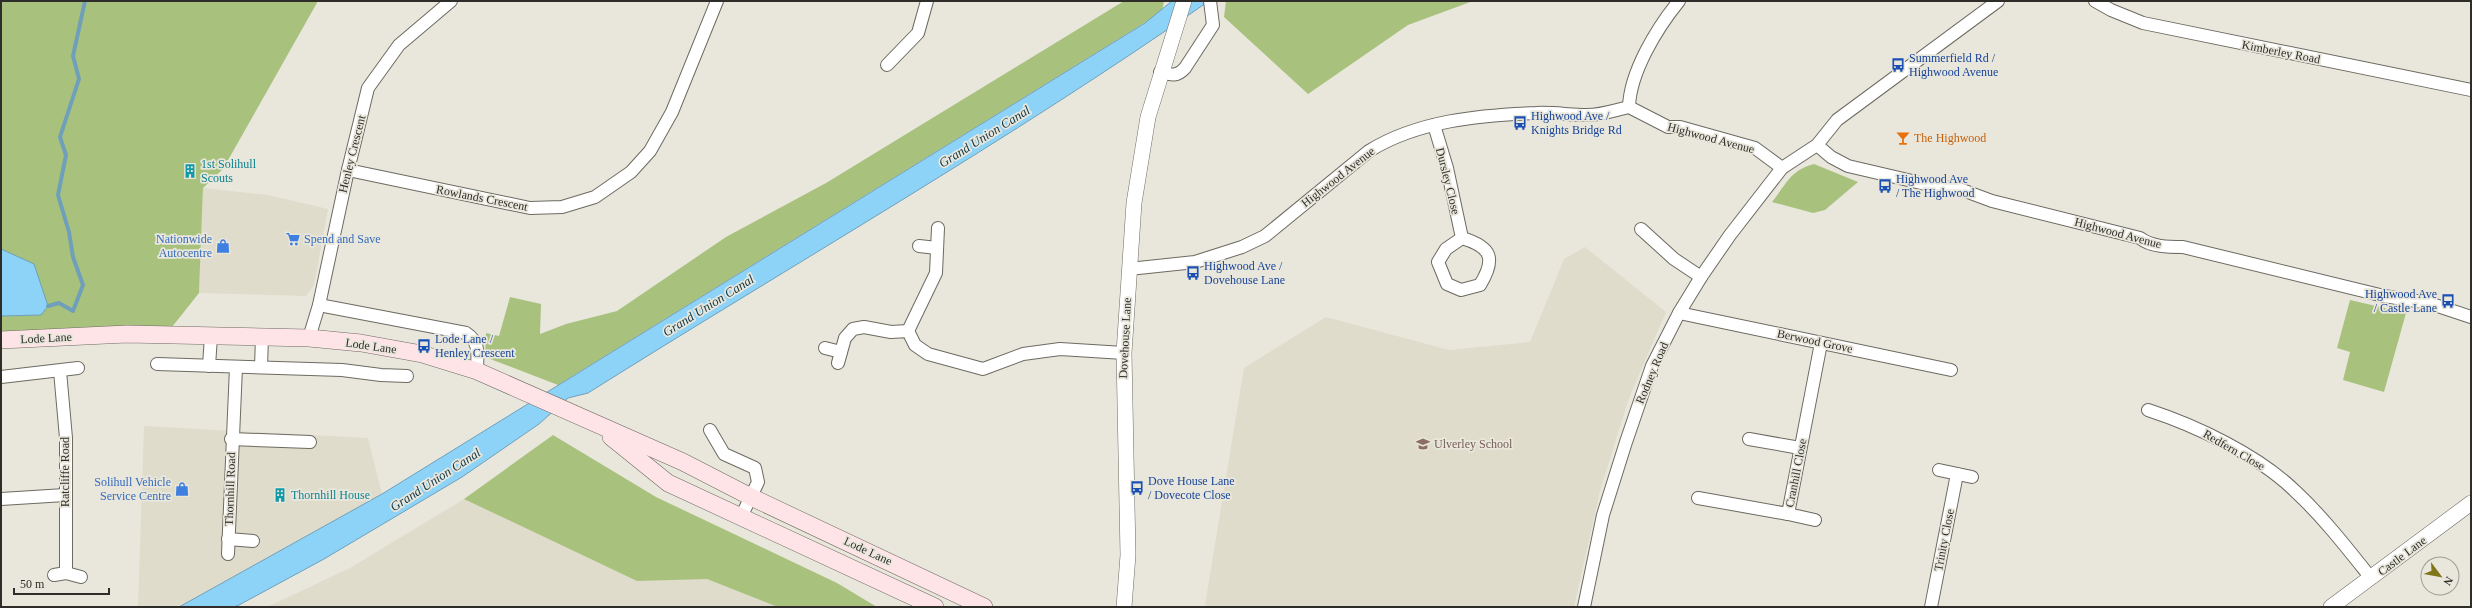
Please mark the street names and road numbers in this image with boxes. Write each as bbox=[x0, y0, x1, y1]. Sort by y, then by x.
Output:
street label: Kimberley Road bbox=[2241, 38, 2321, 66]
street label: Henley Crescent bbox=[336, 113, 369, 194]
street label: Highwood Avenue bbox=[1666, 120, 1756, 156]
street label: Highwood Avenue bbox=[1298, 144, 1378, 210]
street label: Dursley Close bbox=[1433, 146, 1463, 216]
street label: Rowlands Crescent bbox=[435, 182, 530, 214]
street label: Highwood Avenue bbox=[2073, 215, 2163, 251]
street label: Dovehouse Lane bbox=[1116, 297, 1134, 379]
street label: Berwood Grove bbox=[1776, 326, 1854, 356]
street label: Lode Lane bbox=[20, 330, 72, 346]
street label: Lode Lane bbox=[344, 335, 398, 357]
street label: Rodney Road bbox=[1633, 340, 1671, 406]
street label: Redfern Close bbox=[2201, 427, 2267, 473]
street label: Ratcliffe Road bbox=[58, 437, 72, 507]
street label: Cranhill Close bbox=[1782, 437, 1810, 509]
street label: Thornhill Road bbox=[222, 452, 238, 526]
street label: Trinity Close bbox=[1931, 508, 1957, 572]
street label: Castle Lane bbox=[2375, 533, 2429, 579]
street label: Lode Lane bbox=[842, 534, 894, 568]

